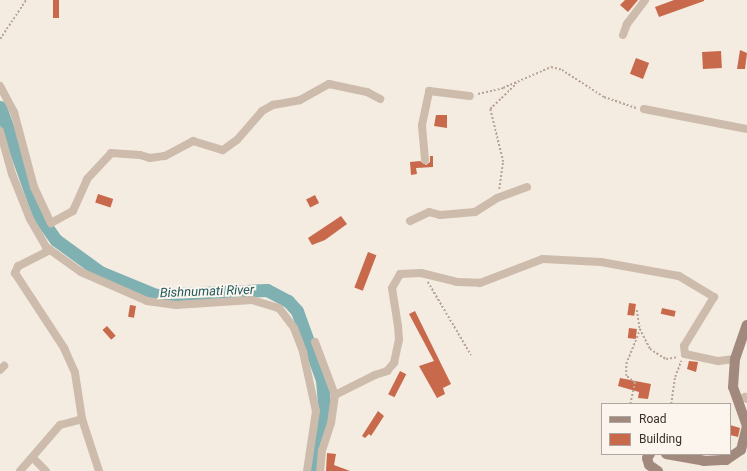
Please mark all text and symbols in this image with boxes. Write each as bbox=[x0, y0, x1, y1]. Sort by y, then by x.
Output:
water label: Bishnumati River bbox=[160, 283, 254, 301]
legend bbox=[601, 403, 731, 455]
text: Road bbox=[639, 412, 667, 426]
text: Building bbox=[639, 432, 682, 446]

